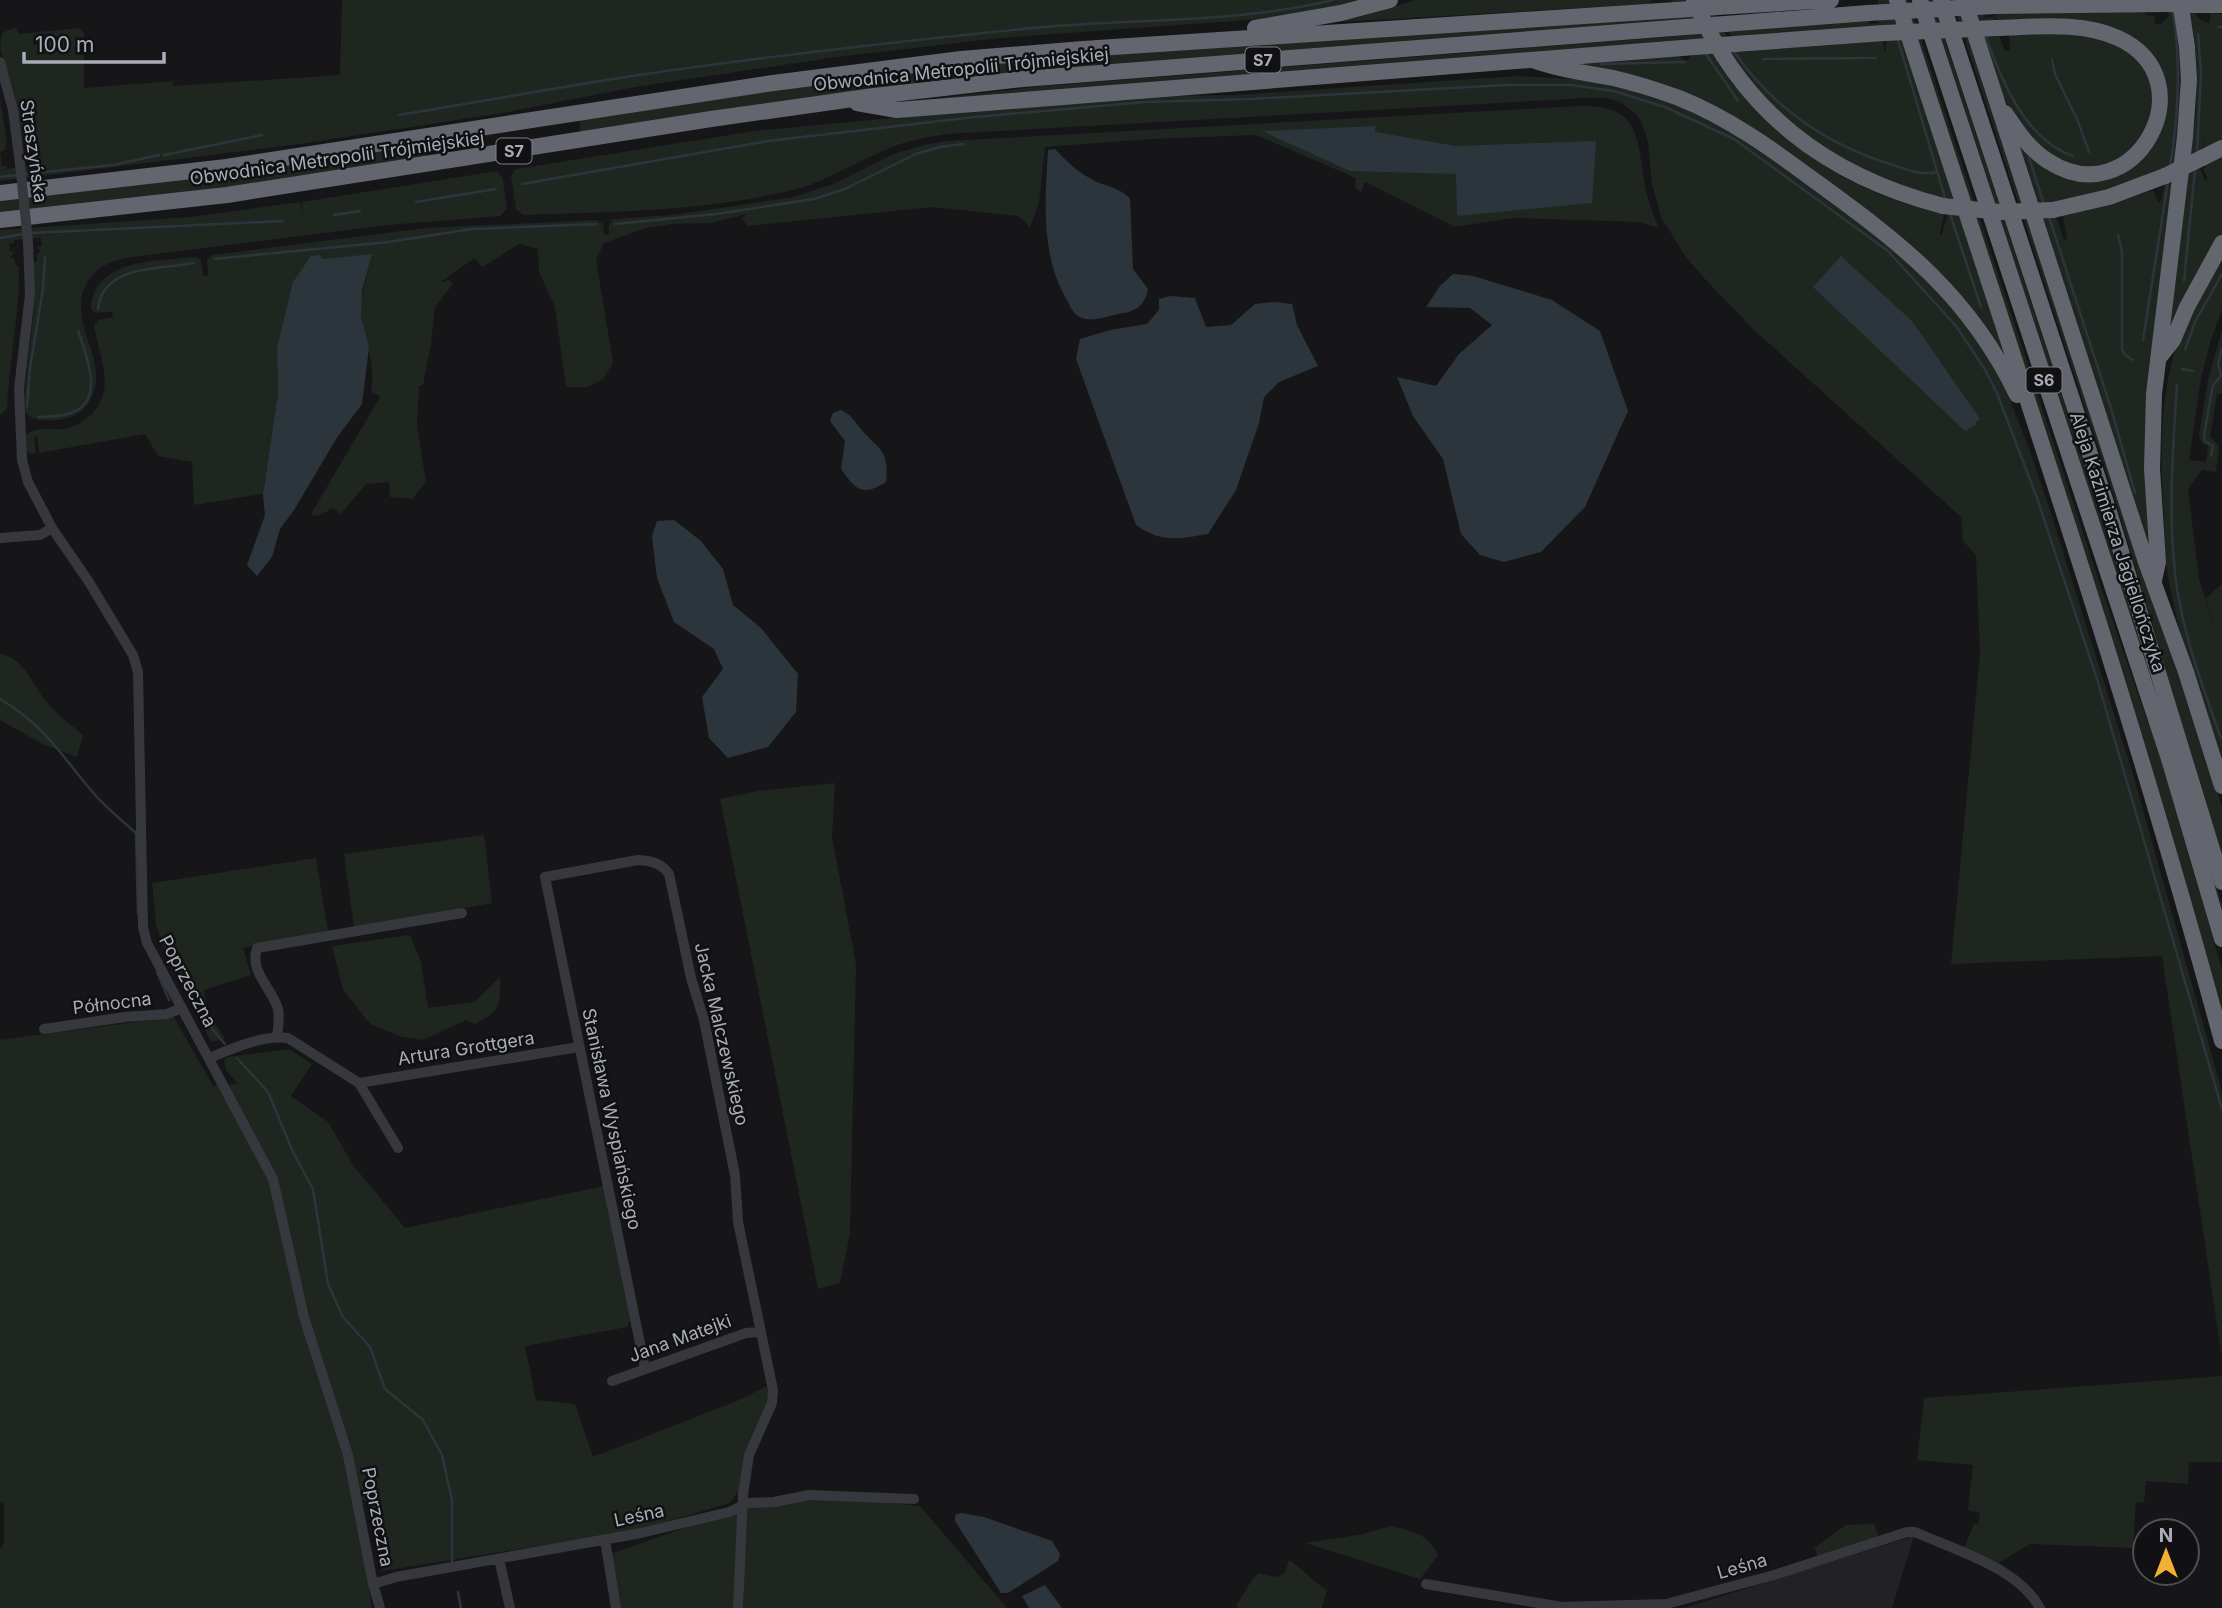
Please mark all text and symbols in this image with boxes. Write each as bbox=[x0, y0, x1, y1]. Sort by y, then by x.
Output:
scale bar bbox=[24, 21, 164, 65]
text: 100 m bbox=[35, 32, 94, 57]
street label: Obwodnica Metropolii Trójmiejskiej bbox=[812, 43, 1110, 95]
road number: S7 bbox=[1246, 48, 1280, 72]
street label: Straszyńska bbox=[16, 98, 52, 204]
street label: Obwodnica Metropolii Trójmiejskiej bbox=[188, 127, 486, 189]
road number: S7 bbox=[496, 139, 532, 164]
road number: S6 bbox=[2026, 368, 2062, 392]
street label: Aleja Kazimierza Jagiellończyka bbox=[2066, 409, 2170, 675]
street label: Poprzeczna bbox=[155, 932, 221, 1030]
street label: Jacka Malczewskiego bbox=[691, 940, 753, 1128]
street label: Północna bbox=[72, 988, 152, 1018]
street label: Stanisława Wyspiańskiego bbox=[578, 1006, 646, 1232]
street label: Artura Grottgera bbox=[396, 1027, 536, 1069]
street label: Jana Matejki bbox=[626, 1310, 734, 1366]
street label: Poprzeczna bbox=[358, 1465, 398, 1569]
street label: Leśna bbox=[612, 1499, 666, 1531]
north arrow bbox=[2131, 1517, 2201, 1587]
text: N bbox=[2159, 1524, 2173, 1547]
street label: Leśna bbox=[1715, 1549, 1769, 1583]

